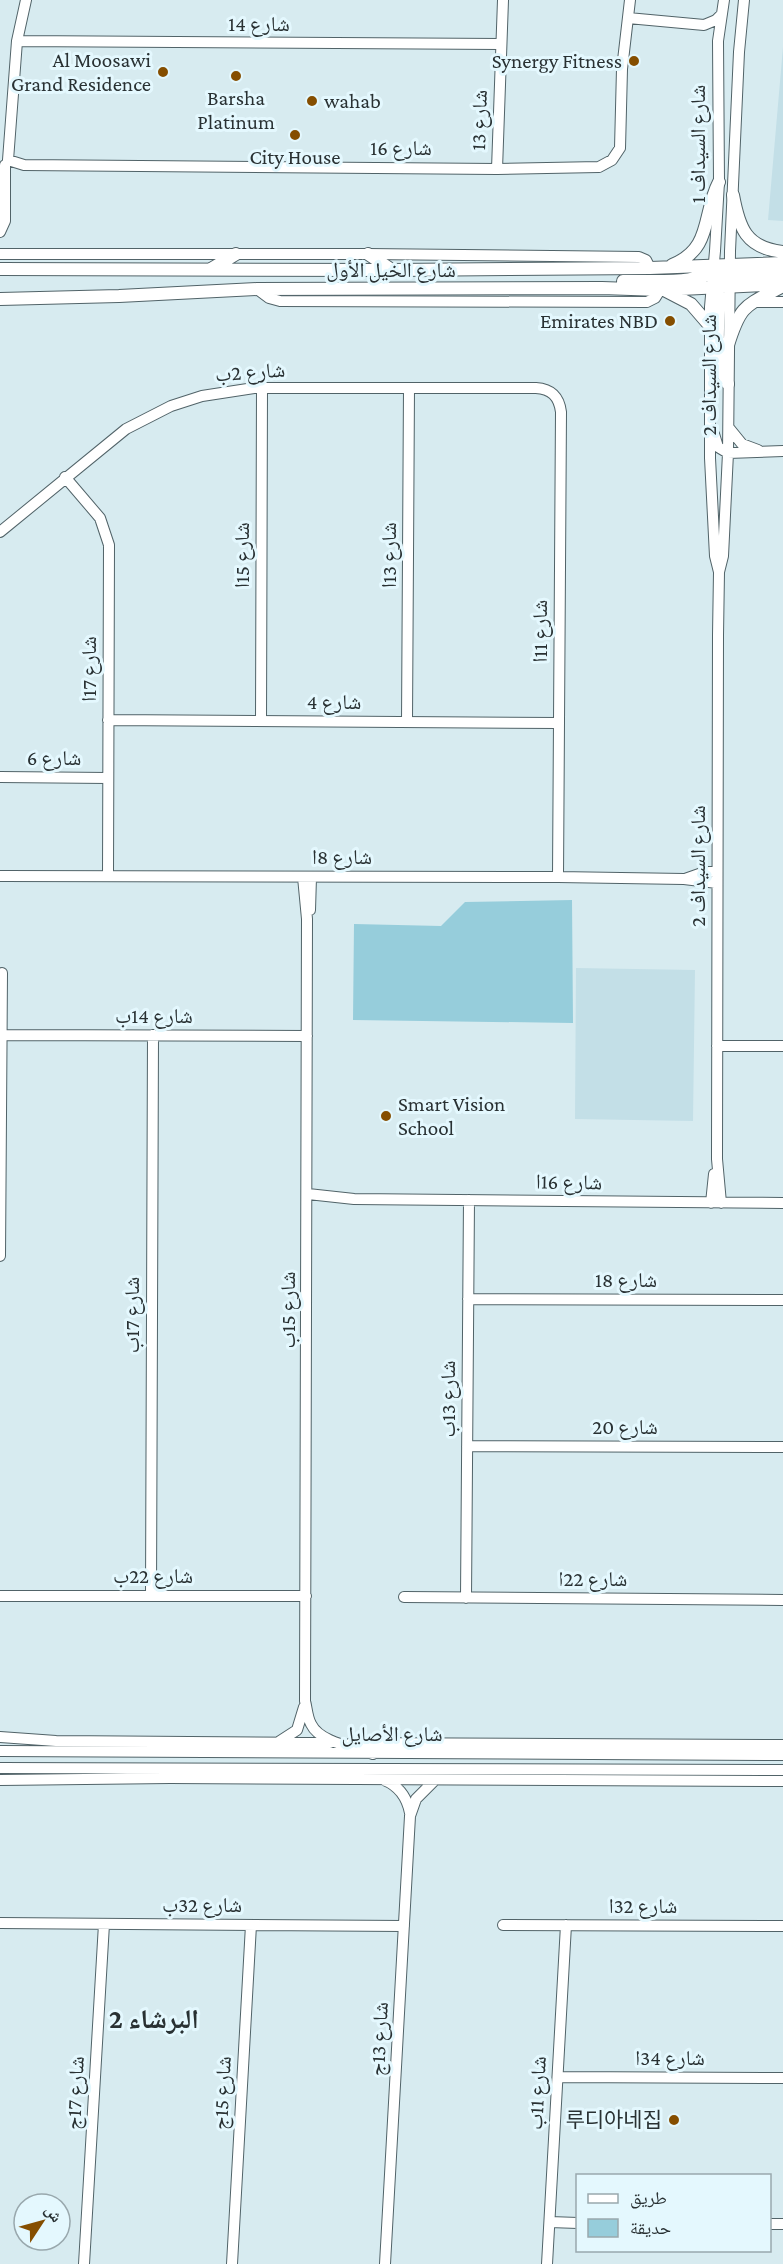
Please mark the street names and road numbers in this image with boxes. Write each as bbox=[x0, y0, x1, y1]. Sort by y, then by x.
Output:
street label: شارع 14 bbox=[228, 12, 290, 37]
street label: شارع السيداف 1 bbox=[686, 85, 711, 203]
street label: شارع 13 bbox=[466, 89, 493, 151]
street label: شارع 16 bbox=[370, 136, 432, 161]
street label: شارع الخيل الأول bbox=[326, 258, 456, 283]
street label: شارع السيداف 2 bbox=[697, 314, 722, 436]
street label: شارع 2ب bbox=[214, 358, 286, 387]
street label: شارع 15ا bbox=[230, 522, 255, 588]
street label: شارع 13ا bbox=[377, 522, 402, 588]
street label: شارع 11ا bbox=[528, 600, 553, 662]
street label: شارع 17ا bbox=[77, 636, 102, 702]
street label: شارع 4 bbox=[307, 690, 361, 715]
street label: شارع 6 bbox=[27, 746, 81, 771]
street label: شارع السيداف 2 bbox=[686, 805, 711, 927]
street label: شارع 8ا bbox=[312, 845, 372, 870]
street label: شارع 14ب bbox=[115, 1004, 193, 1029]
street label: شارع 16ا bbox=[536, 1169, 602, 1196]
street label: شارع 18 bbox=[595, 1268, 657, 1293]
street label: شارع 15ب bbox=[276, 1272, 301, 1348]
street label: شارع 17ب bbox=[120, 1277, 145, 1353]
street label: شارع 13ب bbox=[436, 1360, 461, 1438]
street label: شارع 20 bbox=[592, 1415, 658, 1440]
street label: شارع 22ب bbox=[113, 1564, 193, 1589]
street label: شارع 22ا bbox=[559, 1567, 627, 1592]
street label: شارع الأصايل bbox=[341, 1722, 443, 1747]
street label: شارع 32ب bbox=[162, 1893, 242, 1918]
street label: شارع 32ا bbox=[609, 1894, 677, 1919]
street label: شارع 13ج bbox=[365, 2001, 394, 2077]
street label: شارع 34ا bbox=[635, 2046, 705, 2071]
street label: شارع 17ج bbox=[61, 2055, 90, 2131]
street label: شارع 15ج bbox=[208, 2055, 237, 2131]
street label: شارع 11ب bbox=[523, 2055, 552, 2131]

